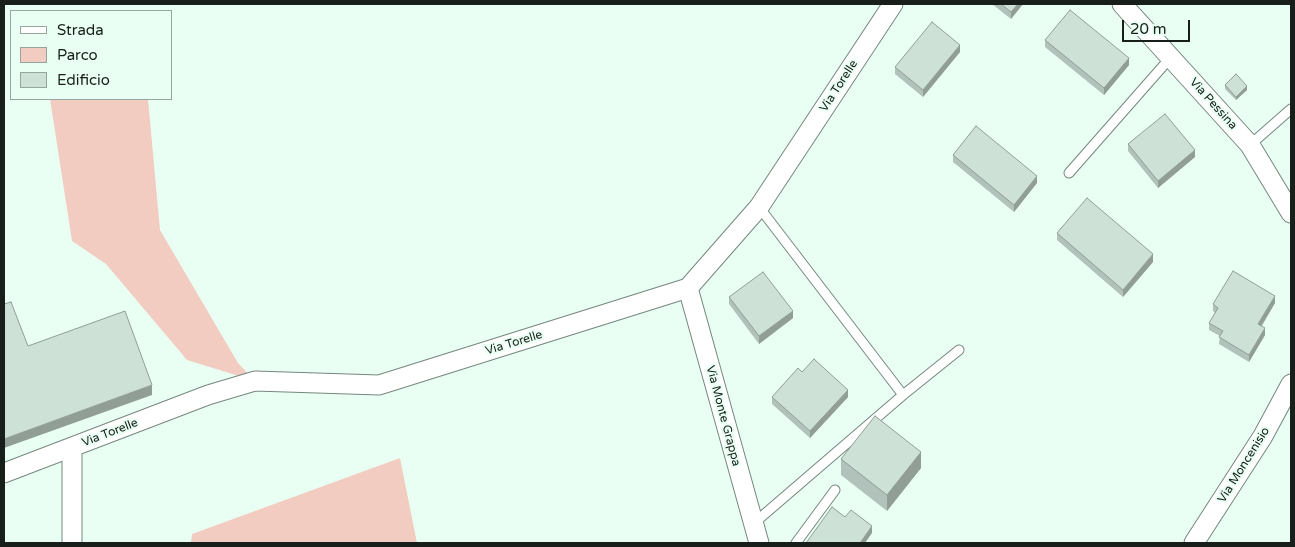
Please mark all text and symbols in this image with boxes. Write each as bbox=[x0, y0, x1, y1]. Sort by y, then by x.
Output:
legend bbox=[10, 10, 172, 100]
scale bar bbox=[1125, 10, 1192, 42]
text: 20 m bbox=[1130, 20, 1167, 38]
text: Strada bbox=[57, 21, 104, 39]
text: Parco bbox=[57, 46, 98, 64]
street label: Via Torelle bbox=[817, 57, 861, 115]
text: Edificio bbox=[57, 71, 110, 89]
street label: Via Pessina bbox=[1186, 75, 1240, 133]
street label: Via Torelle bbox=[484, 328, 544, 358]
street label: Via Monte Grappa bbox=[703, 364, 743, 468]
street label: Via Torelle bbox=[80, 416, 140, 450]
street label: Via Moncenisio bbox=[1215, 424, 1273, 506]

